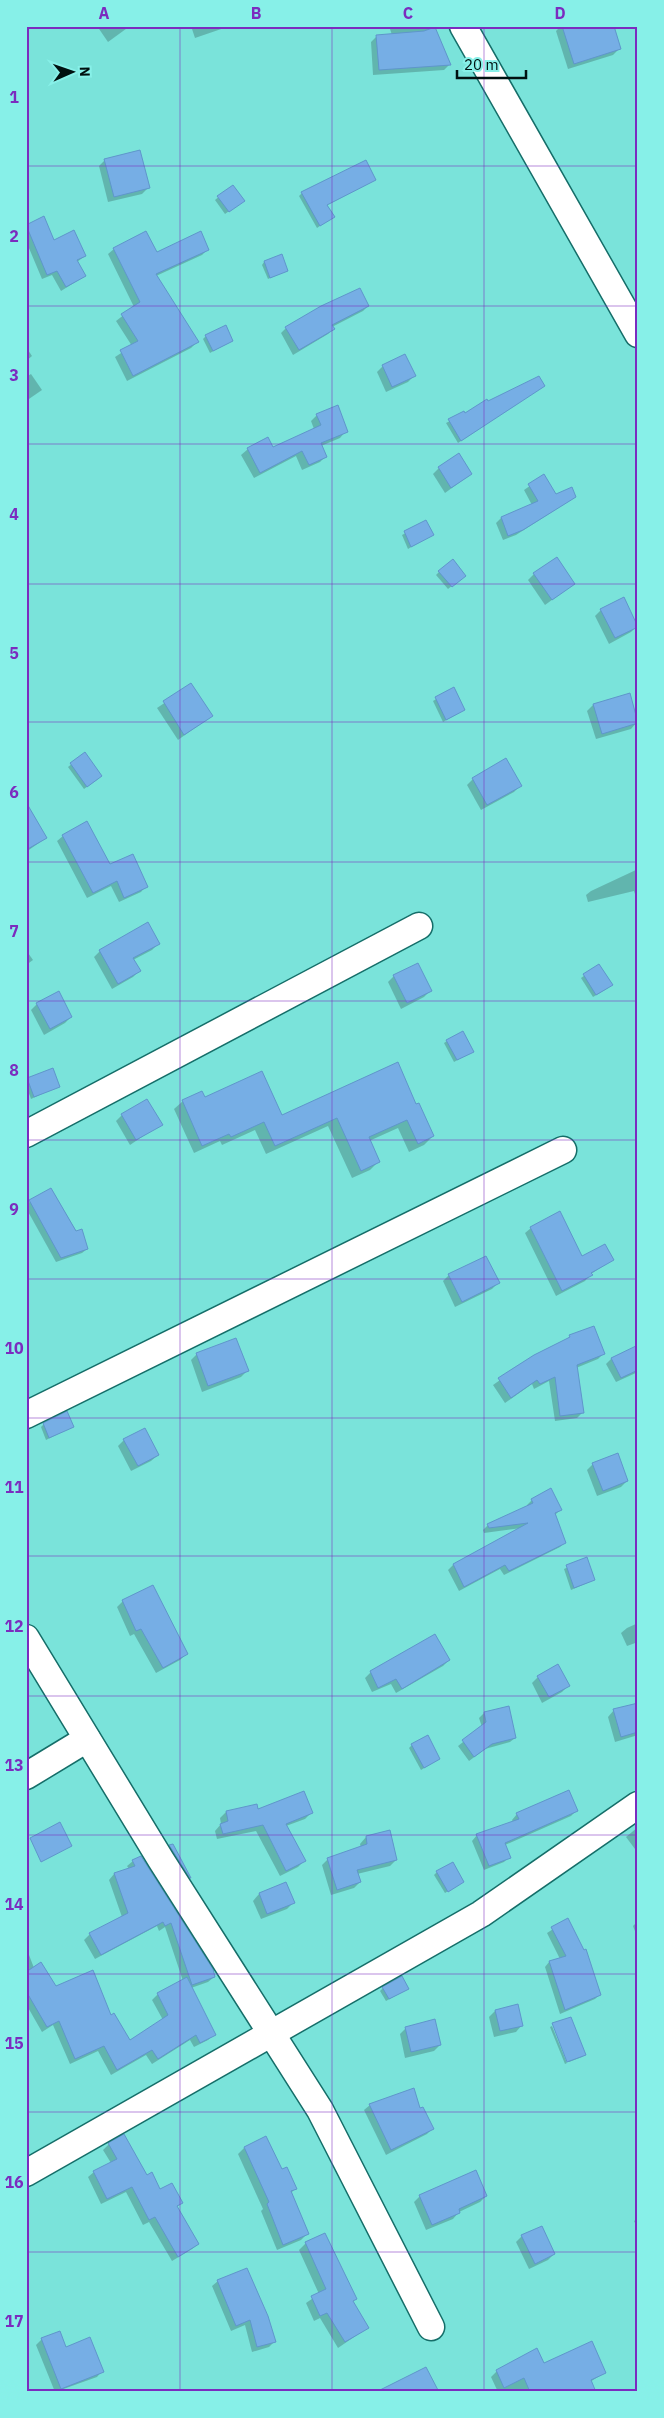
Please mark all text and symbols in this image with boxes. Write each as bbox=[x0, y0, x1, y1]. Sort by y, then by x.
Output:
text: A bbox=[99, 3, 110, 23]
text: B bbox=[251, 3, 262, 23]
text: C bbox=[403, 3, 413, 23]
text: D bbox=[554, 3, 566, 23]
north arrow bbox=[48, 48, 98, 98]
scale bar bbox=[457, 48, 525, 80]
text: 20 m bbox=[464, 55, 499, 74]
text: N bbox=[76, 66, 94, 77]
text: 1 bbox=[9, 87, 19, 107]
text: 2 bbox=[9, 226, 19, 246]
text: 3 bbox=[9, 365, 19, 385]
text: 4 bbox=[9, 504, 19, 524]
text: 5 bbox=[9, 643, 19, 663]
text: 6 bbox=[9, 782, 19, 802]
text: 7 bbox=[9, 921, 19, 941]
text: 8 bbox=[9, 1060, 19, 1080]
text: 9 bbox=[9, 1199, 19, 1219]
text: 10 bbox=[4, 1338, 24, 1358]
text: 11 bbox=[4, 1477, 24, 1497]
text: 12 bbox=[4, 1616, 24, 1636]
text: 13 bbox=[4, 1755, 24, 1775]
text: 14 bbox=[4, 1894, 24, 1914]
text: 15 bbox=[4, 2033, 24, 2053]
text: 16 bbox=[4, 2172, 24, 2192]
text: 17 bbox=[4, 2311, 24, 2331]

